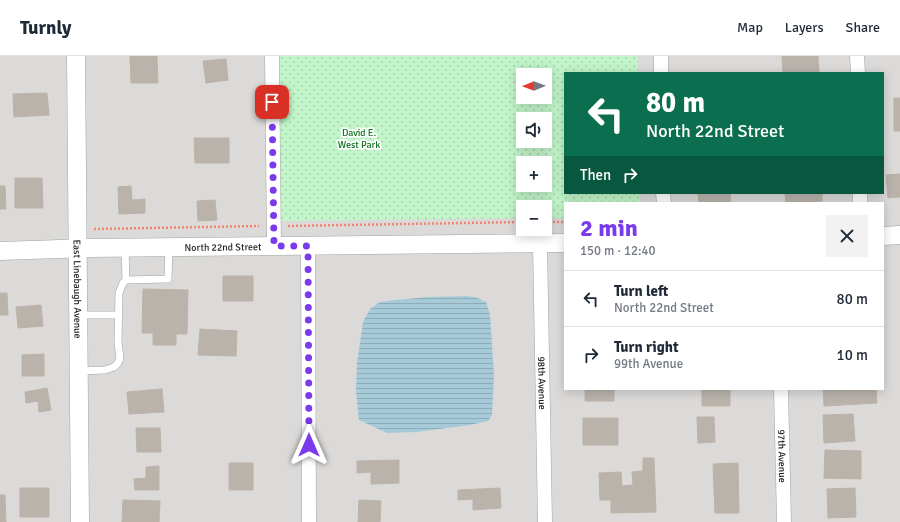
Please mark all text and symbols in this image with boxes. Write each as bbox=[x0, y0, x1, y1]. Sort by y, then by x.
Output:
text: Turnly bbox=[20, 16, 72, 40]
text: Map bbox=[737, 19, 763, 36]
text: Layers bbox=[785, 19, 824, 36]
text: Share bbox=[846, 19, 880, 36]
north arrow bbox=[516, 68, 552, 104]
map controls bbox=[516, 68, 552, 236]
pin bbox=[255, 85, 289, 119]
text: 80 m bbox=[646, 86, 705, 120]
icon: left bbox=[580, 88, 632, 140]
icon: arrive bbox=[261, 91, 283, 113]
button: sound bbox=[516, 112, 552, 148]
text: North 22nd Street bbox=[646, 120, 784, 142]
park label: David E. West Park bbox=[338, 127, 380, 151]
button: + bbox=[516, 156, 552, 192]
icon: right bbox=[619, 164, 641, 186]
text: Then bbox=[580, 166, 611, 184]
button: − bbox=[516, 200, 552, 236]
text: 2 min bbox=[580, 213, 638, 243]
button: close bbox=[826, 215, 868, 257]
street label: East Linebaugh Avenue bbox=[71, 239, 83, 339]
street label: North 22nd Street bbox=[184, 241, 262, 254]
text: 150 m · 12:40 bbox=[580, 243, 656, 259]
text: Turn left bbox=[614, 282, 668, 300]
icon: left bbox=[580, 288, 602, 310]
text: 80 m bbox=[837, 290, 868, 308]
text: North 22nd Street bbox=[614, 300, 714, 316]
text: Turn right bbox=[614, 338, 679, 356]
icon: right bbox=[580, 344, 602, 366]
text: 10 m bbox=[837, 346, 868, 364]
street label: 98th Avenue bbox=[535, 356, 548, 410]
text: 99th Avenue bbox=[614, 356, 683, 372]
position arrow bbox=[288, 424, 330, 466]
street label: 97th Avenue bbox=[775, 429, 788, 483]

